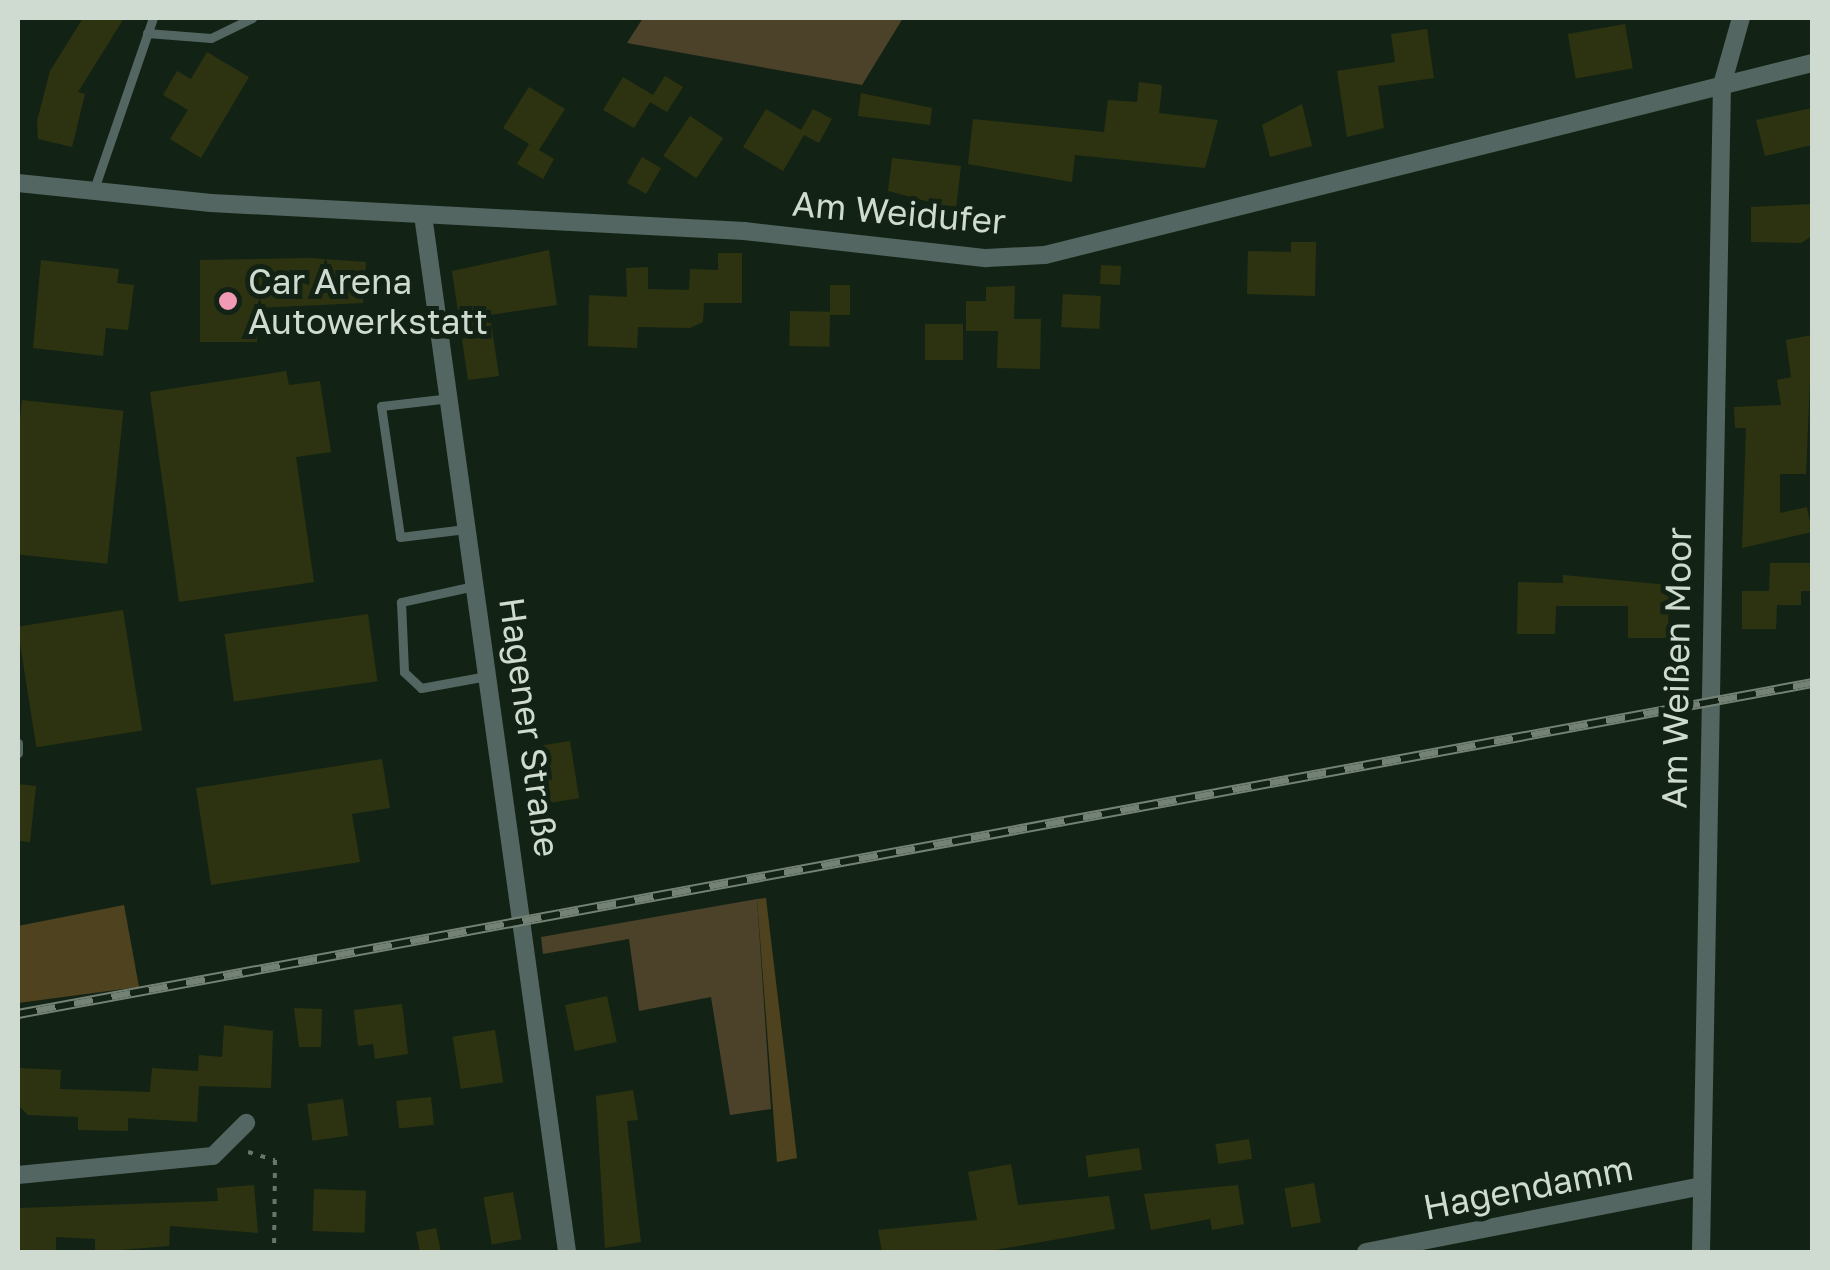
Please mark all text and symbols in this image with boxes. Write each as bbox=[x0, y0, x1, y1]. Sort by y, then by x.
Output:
street label: Am Weidufer bbox=[791, 182, 1007, 242]
place label: Car Arena Autowerkstatt bbox=[248, 260, 488, 342]
marker: Car Arena Autowerkstatt bbox=[217, 290, 239, 312]
street label: Am Weißen Moor bbox=[1653, 527, 1699, 809]
street label: Hagener Straße bbox=[491, 594, 569, 860]
street label: Hagendamm bbox=[1419, 1146, 1637, 1228]

